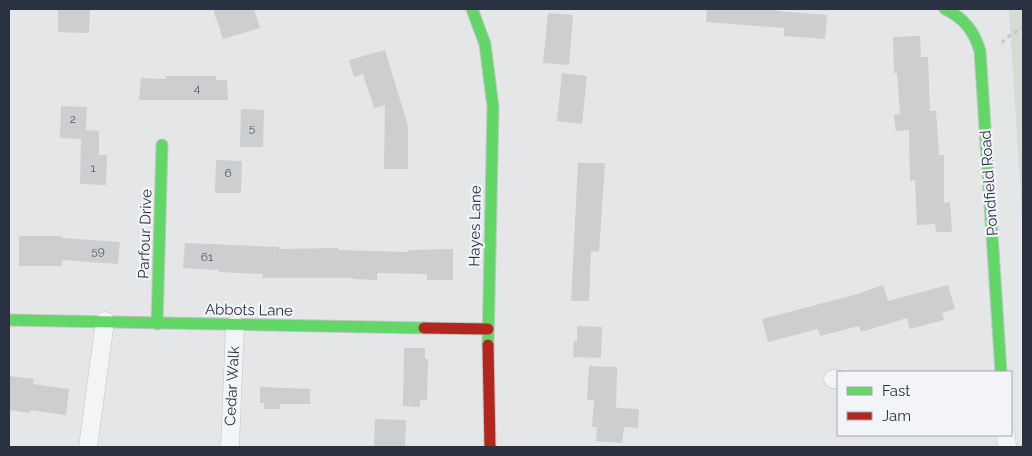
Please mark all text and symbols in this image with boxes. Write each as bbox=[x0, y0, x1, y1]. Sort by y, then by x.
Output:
house number: 4 bbox=[194, 81, 201, 95]
house number: 2 bbox=[70, 112, 76, 126]
house number: 5 bbox=[249, 121, 256, 135]
street label: Pondfield Road bbox=[976, 130, 1002, 236]
house number: 1 bbox=[90, 161, 96, 175]
house number: 6 bbox=[224, 166, 232, 180]
street label: Hayes Lane bbox=[465, 185, 485, 267]
street label: Parfour Drive bbox=[134, 189, 156, 279]
house number: 59 bbox=[91, 244, 105, 258]
house number: 61 bbox=[201, 250, 213, 264]
street label: Abbots Lane bbox=[205, 300, 293, 320]
street label: Cedar Walk bbox=[221, 346, 243, 426]
legend bbox=[837, 371, 1012, 436]
text: Fast bbox=[882, 382, 910, 400]
text: Jam bbox=[882, 407, 911, 425]

